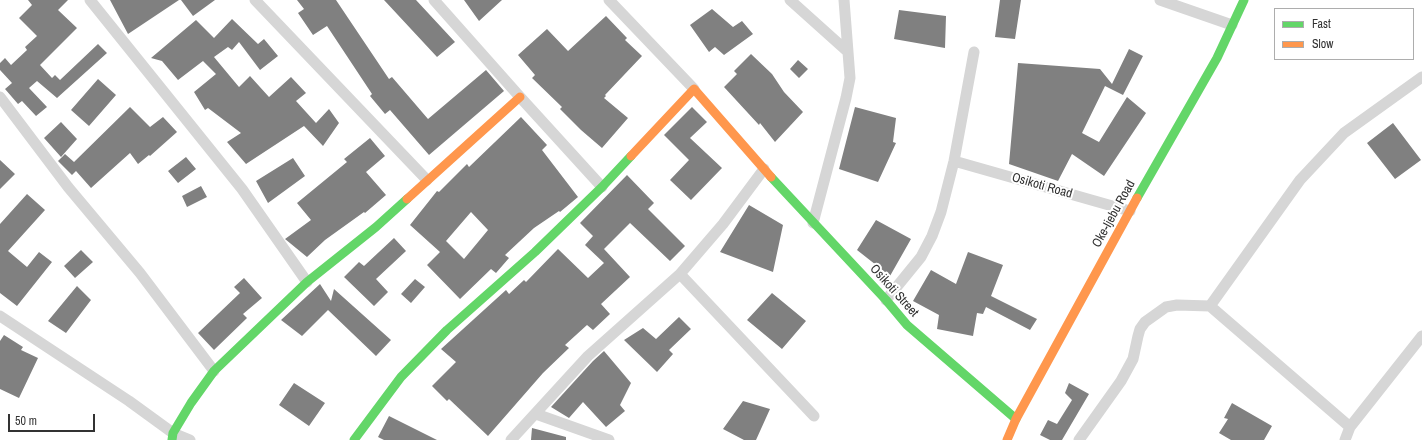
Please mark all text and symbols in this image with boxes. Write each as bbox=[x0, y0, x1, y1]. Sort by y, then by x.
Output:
legend bbox=[1274, 8, 1414, 60]
text: Fast bbox=[1312, 16, 1331, 32]
text: Slow bbox=[1312, 36, 1333, 52]
street label: Osikoti Road bbox=[1010, 170, 1074, 202]
street label: Oke-Ijebu Road bbox=[1089, 178, 1139, 250]
street label: Osikoti Street bbox=[866, 262, 922, 320]
scale bar bbox=[10, 406, 97, 432]
text: 50 m bbox=[15, 413, 37, 429]

